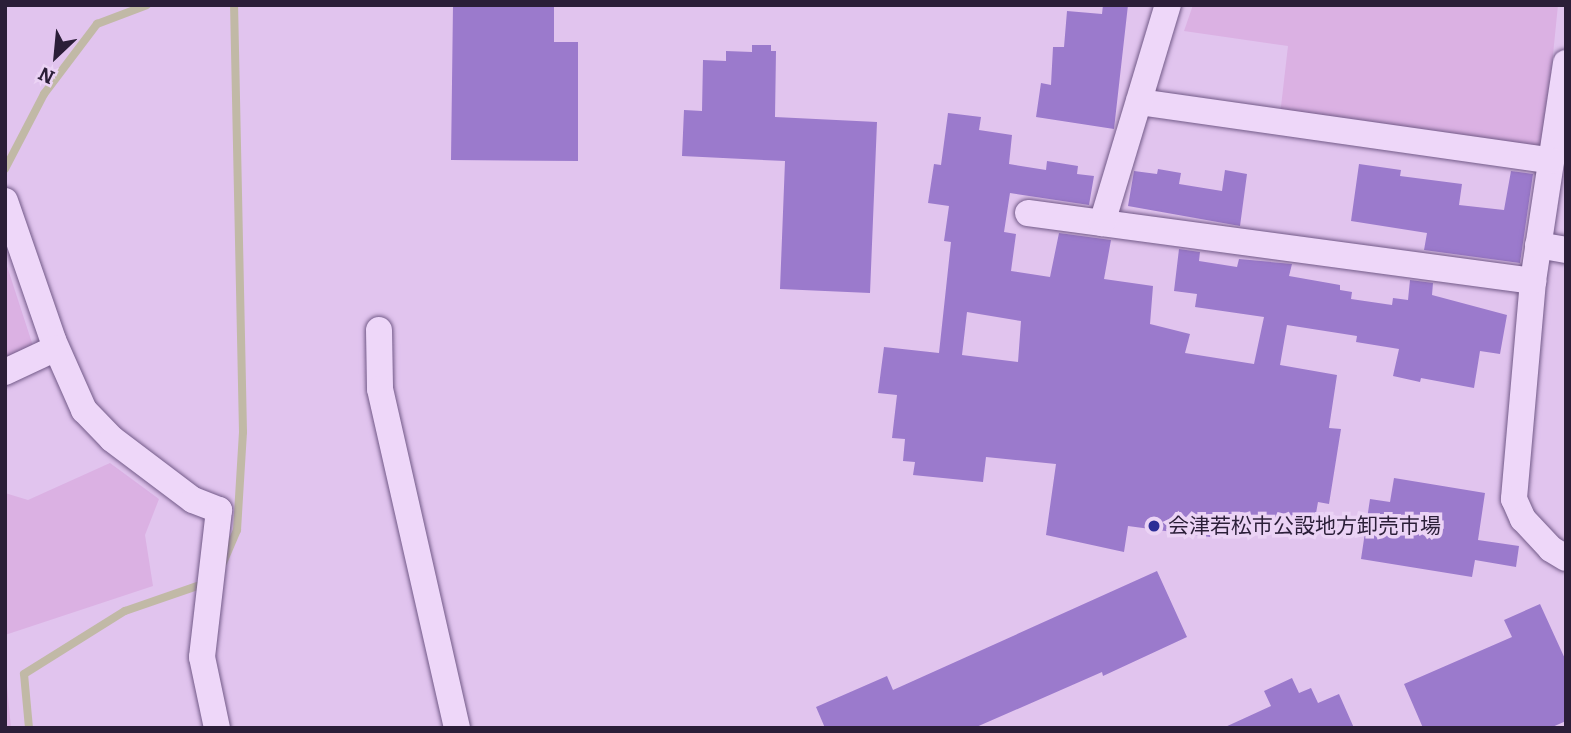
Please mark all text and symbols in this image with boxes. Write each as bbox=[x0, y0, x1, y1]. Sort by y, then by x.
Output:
north arrow bbox=[21, 21, 91, 91]
text: N bbox=[35, 62, 58, 89]
place label: 会津若松市公設地方卸売市場 bbox=[1168, 513, 1441, 539]
marker: 会津若松市公設地方卸売市場 bbox=[1146, 518, 1162, 534]

